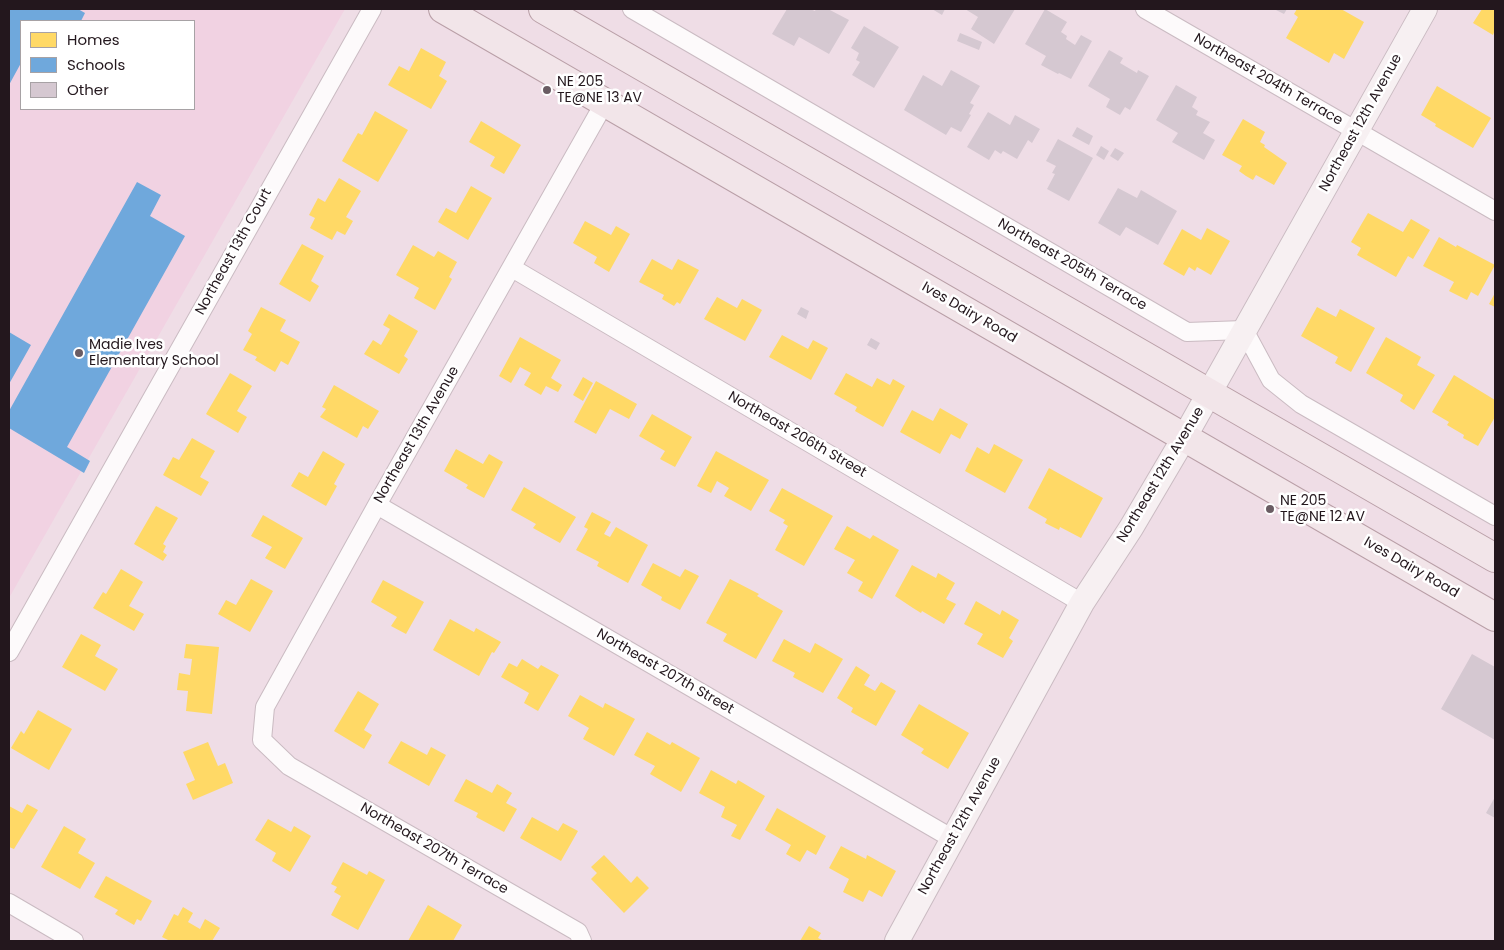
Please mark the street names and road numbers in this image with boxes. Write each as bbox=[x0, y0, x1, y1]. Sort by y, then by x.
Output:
street label: Northeast 204th Terrace bbox=[1191, 30, 1345, 130]
street label: Northeast 12th Avenue bbox=[1316, 51, 1406, 195]
street label: Northeast 13th Court bbox=[192, 186, 276, 318]
street label: Northeast 205th Terrace bbox=[995, 215, 1149, 315]
street label: Ives Dairy Road bbox=[918, 279, 1020, 347]
street label: Northeast 13th Avenue bbox=[371, 363, 463, 507]
street label: Northeast 206th Street bbox=[725, 389, 869, 481]
street label: Northeast 12th Avenue bbox=[1114, 404, 1208, 546]
street label: Ives Dairy Road bbox=[1360, 534, 1462, 602]
street label: Northeast 207th Street bbox=[593, 626, 737, 718]
street label: Northeast 12th Avenue bbox=[915, 754, 1005, 898]
street label: Northeast 207th Terrace bbox=[357, 800, 511, 898]

